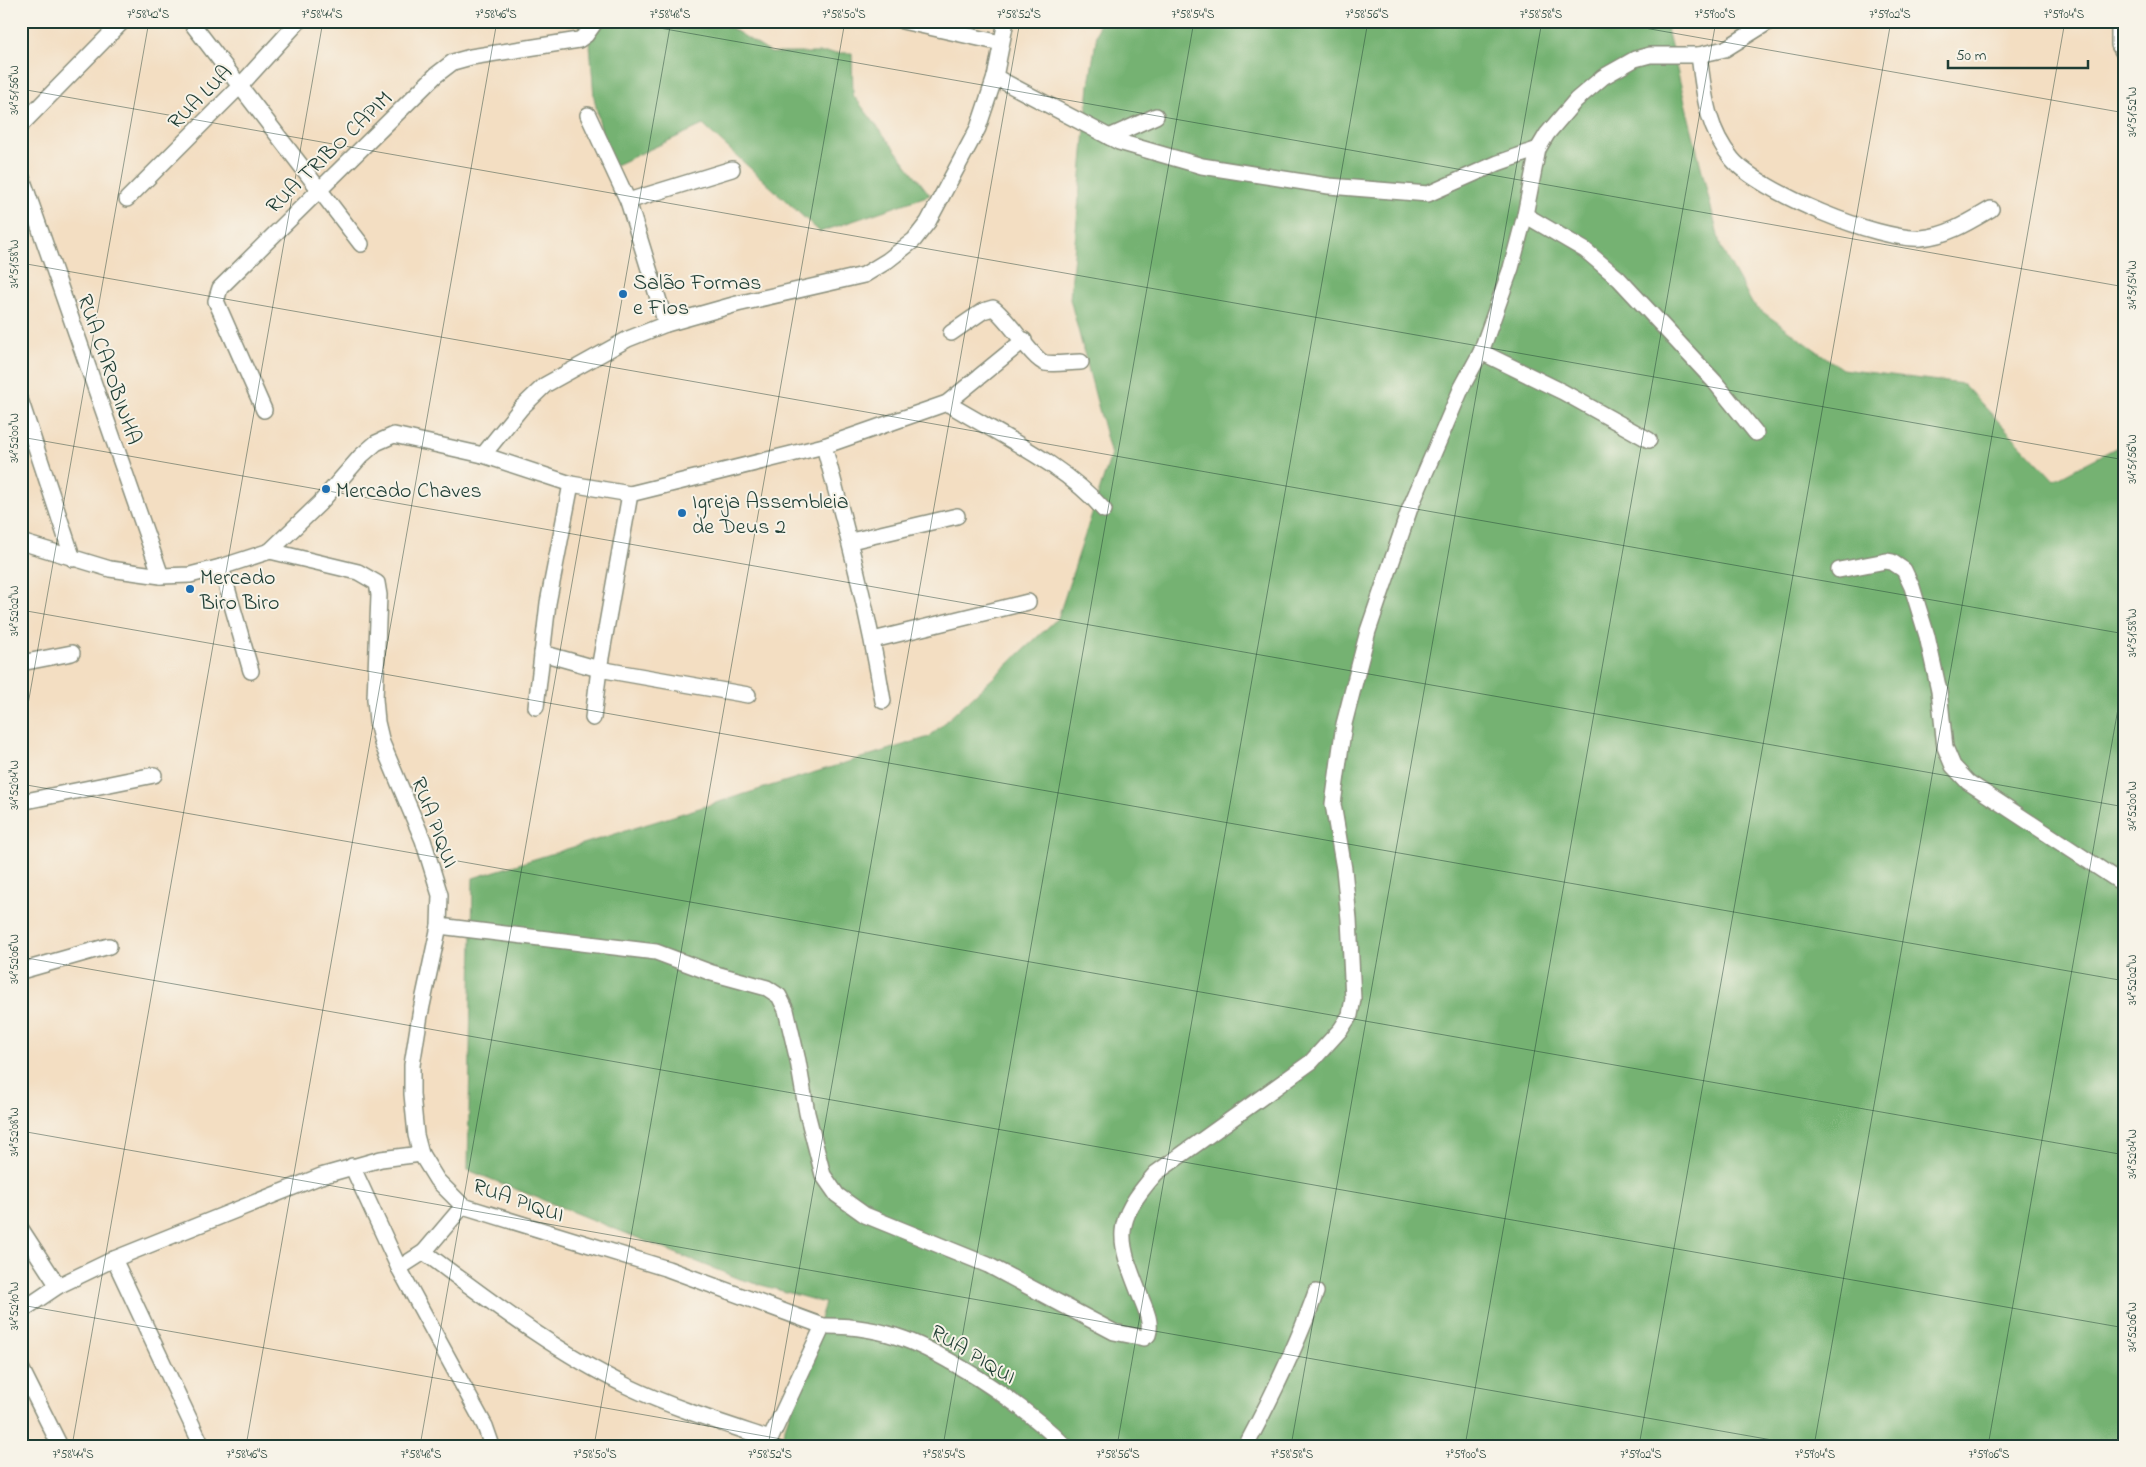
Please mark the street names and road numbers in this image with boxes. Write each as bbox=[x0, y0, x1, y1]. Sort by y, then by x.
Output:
street label: RUA LUA bbox=[161, 58, 241, 138]
street label: RUA TRIBO CAPIM bbox=[259, 84, 401, 222]
street label: RUA CAROBINHA bbox=[67, 290, 149, 450]
street label: RUA PIQUI bbox=[401, 773, 465, 873]
street label: RUA PIQUI bbox=[468, 1171, 568, 1232]
street label: RUA PIQUI bbox=[924, 1317, 1021, 1394]

